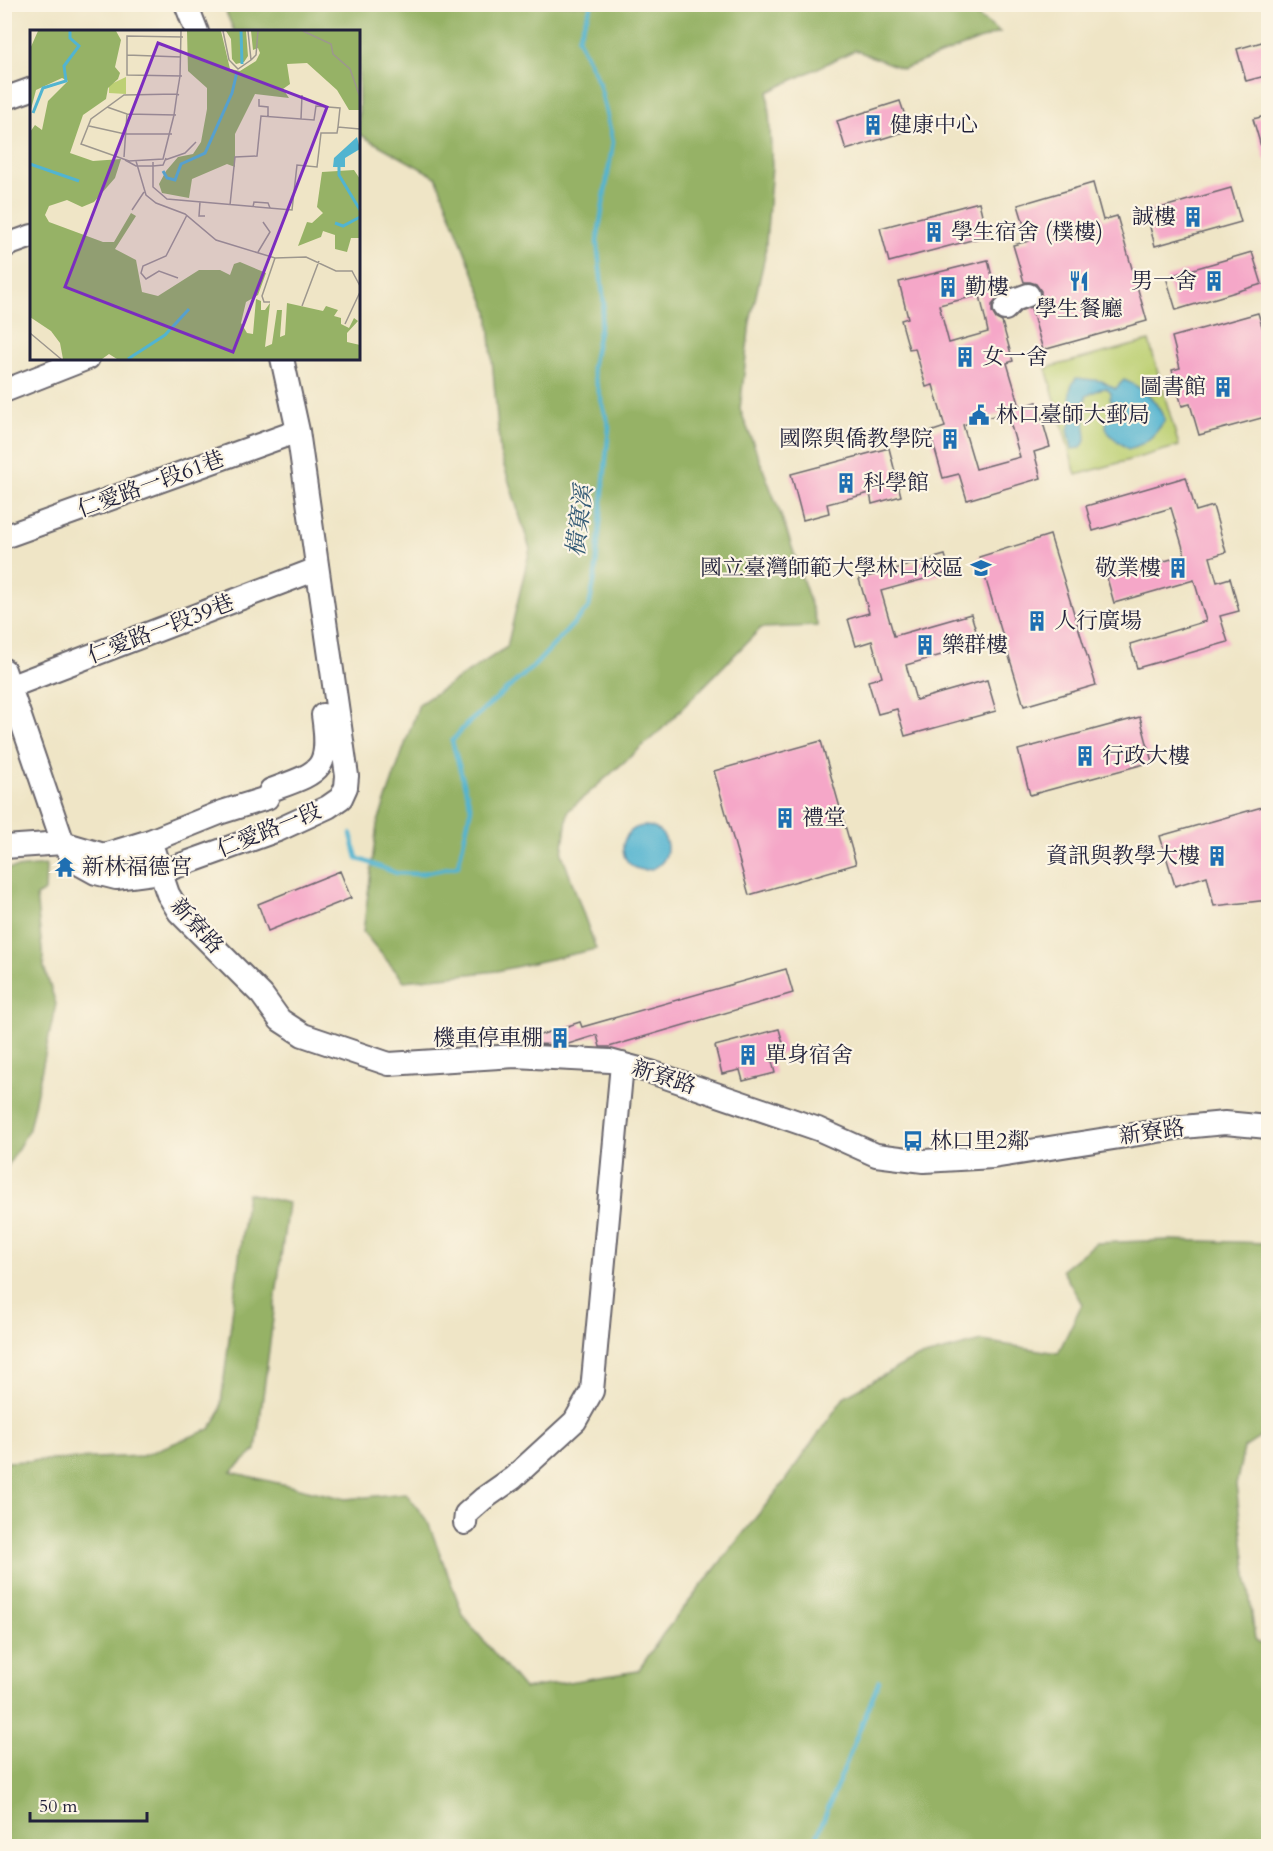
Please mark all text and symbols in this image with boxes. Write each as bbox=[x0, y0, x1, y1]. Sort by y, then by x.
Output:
inset map bbox=[30, 30, 360, 360]
place label: 健康中心 bbox=[890, 110, 978, 140]
building icon: 健康中心 bbox=[861, 113, 885, 137]
place label: 誠樓 bbox=[1132, 202, 1176, 232]
building icon: 誠樓 bbox=[1181, 205, 1205, 229]
place label: 學生宿舍 (樸樓) bbox=[951, 217, 1103, 247]
building icon: 學生宿舍 (樸樓) bbox=[922, 220, 946, 244]
place label: 男一舍 bbox=[1131, 266, 1197, 296]
restaurant icon: 學生餐廳 bbox=[1067, 269, 1091, 293]
building icon: 男一舍 bbox=[1202, 269, 1226, 293]
place label: 勤樓 bbox=[965, 272, 1009, 302]
building icon: 勤樓 bbox=[936, 275, 960, 299]
place label: 學生餐廳 bbox=[1035, 294, 1123, 324]
place label: 女一舍 bbox=[982, 342, 1048, 372]
building icon: 女一舍 bbox=[953, 345, 977, 369]
place label: 圖書館 bbox=[1140, 372, 1206, 402]
building icon: 圖書館 bbox=[1211, 375, 1235, 399]
place label: 林口臺師大郵局 bbox=[996, 400, 1150, 430]
public building icon: 林口臺師大郵局 bbox=[967, 403, 991, 427]
place label: 國際與僑教學院 bbox=[779, 424, 933, 454]
building icon: 國際與僑教學院 bbox=[938, 427, 962, 451]
street label: 仁愛路一段61巷 bbox=[73, 443, 229, 525]
place label: 科學館 bbox=[863, 468, 929, 498]
building icon: 科學館 bbox=[834, 471, 858, 495]
water label: 橫窠溪 bbox=[559, 480, 601, 559]
place label: 國立臺灣師範大學林口校區 bbox=[700, 553, 964, 583]
place label: 敬業樓 bbox=[1095, 553, 1161, 583]
school or university icon: 國立臺灣師範大學林口校區 bbox=[969, 556, 993, 580]
building icon: 敬業樓 bbox=[1166, 556, 1190, 580]
street label: 仁愛路一段39巷 bbox=[83, 587, 239, 671]
place label: 人行廣場 bbox=[1054, 606, 1142, 636]
building icon: 人行廣場 bbox=[1025, 609, 1049, 633]
place label: 樂群樓 bbox=[942, 630, 1008, 660]
building icon: 樂群樓 bbox=[913, 633, 937, 657]
place label: 行政大樓 bbox=[1102, 741, 1190, 771]
building icon: 行政大樓 bbox=[1073, 744, 1097, 768]
street label: 仁愛路一段 bbox=[212, 795, 326, 865]
place label: 禮堂 bbox=[802, 803, 846, 833]
building icon: 禮堂 bbox=[773, 806, 797, 830]
place label: 資訊與教學大樓 bbox=[1046, 841, 1200, 871]
building icon: 資訊與教學大樓 bbox=[1205, 844, 1229, 868]
place label: 新林福德宮 bbox=[82, 852, 192, 882]
temple icon: 新林福德宮 bbox=[53, 855, 77, 879]
street label: 新寮路 bbox=[164, 891, 230, 961]
place label: 機車停車棚 bbox=[433, 1023, 543, 1053]
building icon: 機車停車棚 bbox=[548, 1026, 572, 1050]
place label: 單身宿舍 bbox=[765, 1040, 853, 1070]
building icon: 單身宿舍 bbox=[736, 1043, 760, 1067]
street label: 新寮路 bbox=[628, 1053, 700, 1101]
street label: 新寮路 bbox=[1117, 1113, 1187, 1151]
place label: 林口里2鄰 bbox=[930, 1126, 1029, 1156]
bus stop icon: 林口里2鄰 bbox=[901, 1129, 925, 1153]
scale bar bbox=[30, 1785, 147, 1823]
text: 50 m bbox=[39, 1794, 78, 1819]

